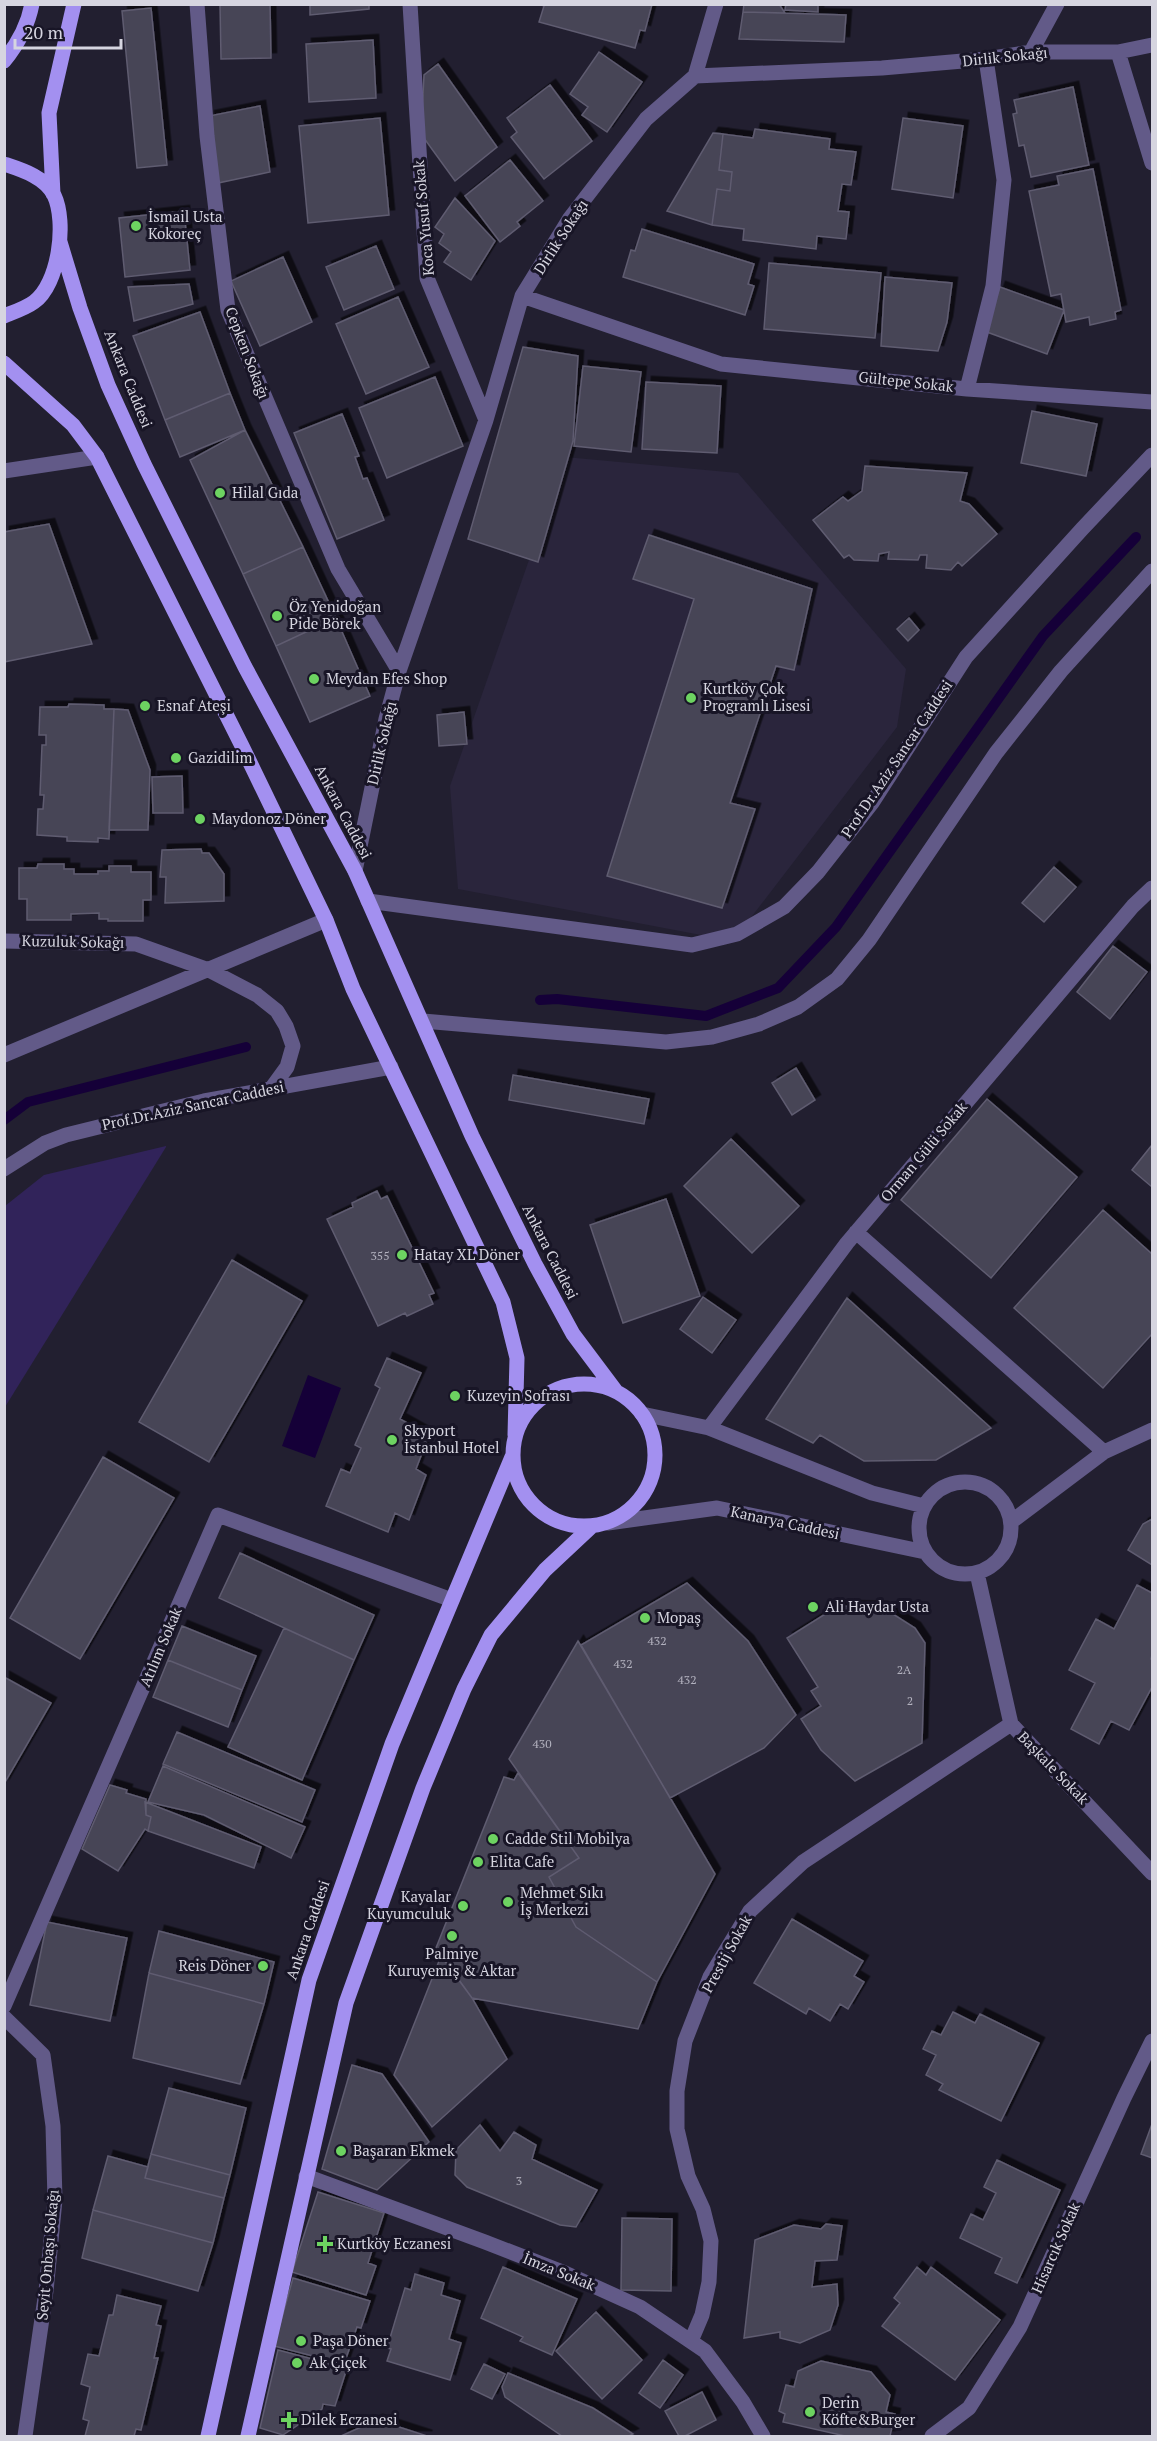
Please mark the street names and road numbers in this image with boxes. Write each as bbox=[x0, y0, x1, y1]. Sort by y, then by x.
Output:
street label: Dirlik Sokağı bbox=[961, 42, 1048, 70]
street label: Koca Yusuf Sokak bbox=[408, 159, 438, 277]
street label: Dirlik Sokağı bbox=[529, 195, 592, 278]
street label: Cepken Sokağı bbox=[221, 304, 275, 402]
street label: Ankara Caddesi bbox=[100, 327, 158, 431]
street label: Gültepe Sokak bbox=[858, 366, 955, 396]
street label: Prof.Dr.Aziz Sancar Caddesi bbox=[836, 676, 956, 841]
street label: Dirlik Sokağı bbox=[362, 699, 400, 787]
street label: Ankara Caddesi bbox=[311, 761, 377, 862]
street label: Kuzuluk Sokağı bbox=[21, 930, 125, 952]
street label: Prof.Dr.Aziz Sancar Caddesi bbox=[100, 1076, 286, 1134]
street label: Orman Gülü Sokak bbox=[875, 1097, 971, 1206]
street label: Ankara Caddesi bbox=[518, 1201, 583, 1302]
street label: Kanarya Caddesi bbox=[729, 1501, 842, 1543]
street label: Atılım Sokak bbox=[134, 1604, 186, 1689]
street label: Başkale Sokak bbox=[1014, 1727, 1094, 1808]
street label: Ankara Caddesi bbox=[281, 1877, 333, 1982]
street label: Prestij Sokak bbox=[696, 1911, 756, 1996]
street label: Seyit Onbaşı Sokağı bbox=[31, 2189, 63, 2321]
street label: Hisarcık Sokak bbox=[1026, 2199, 1084, 2296]
street label: İmza Sokak bbox=[520, 2248, 599, 2295]

